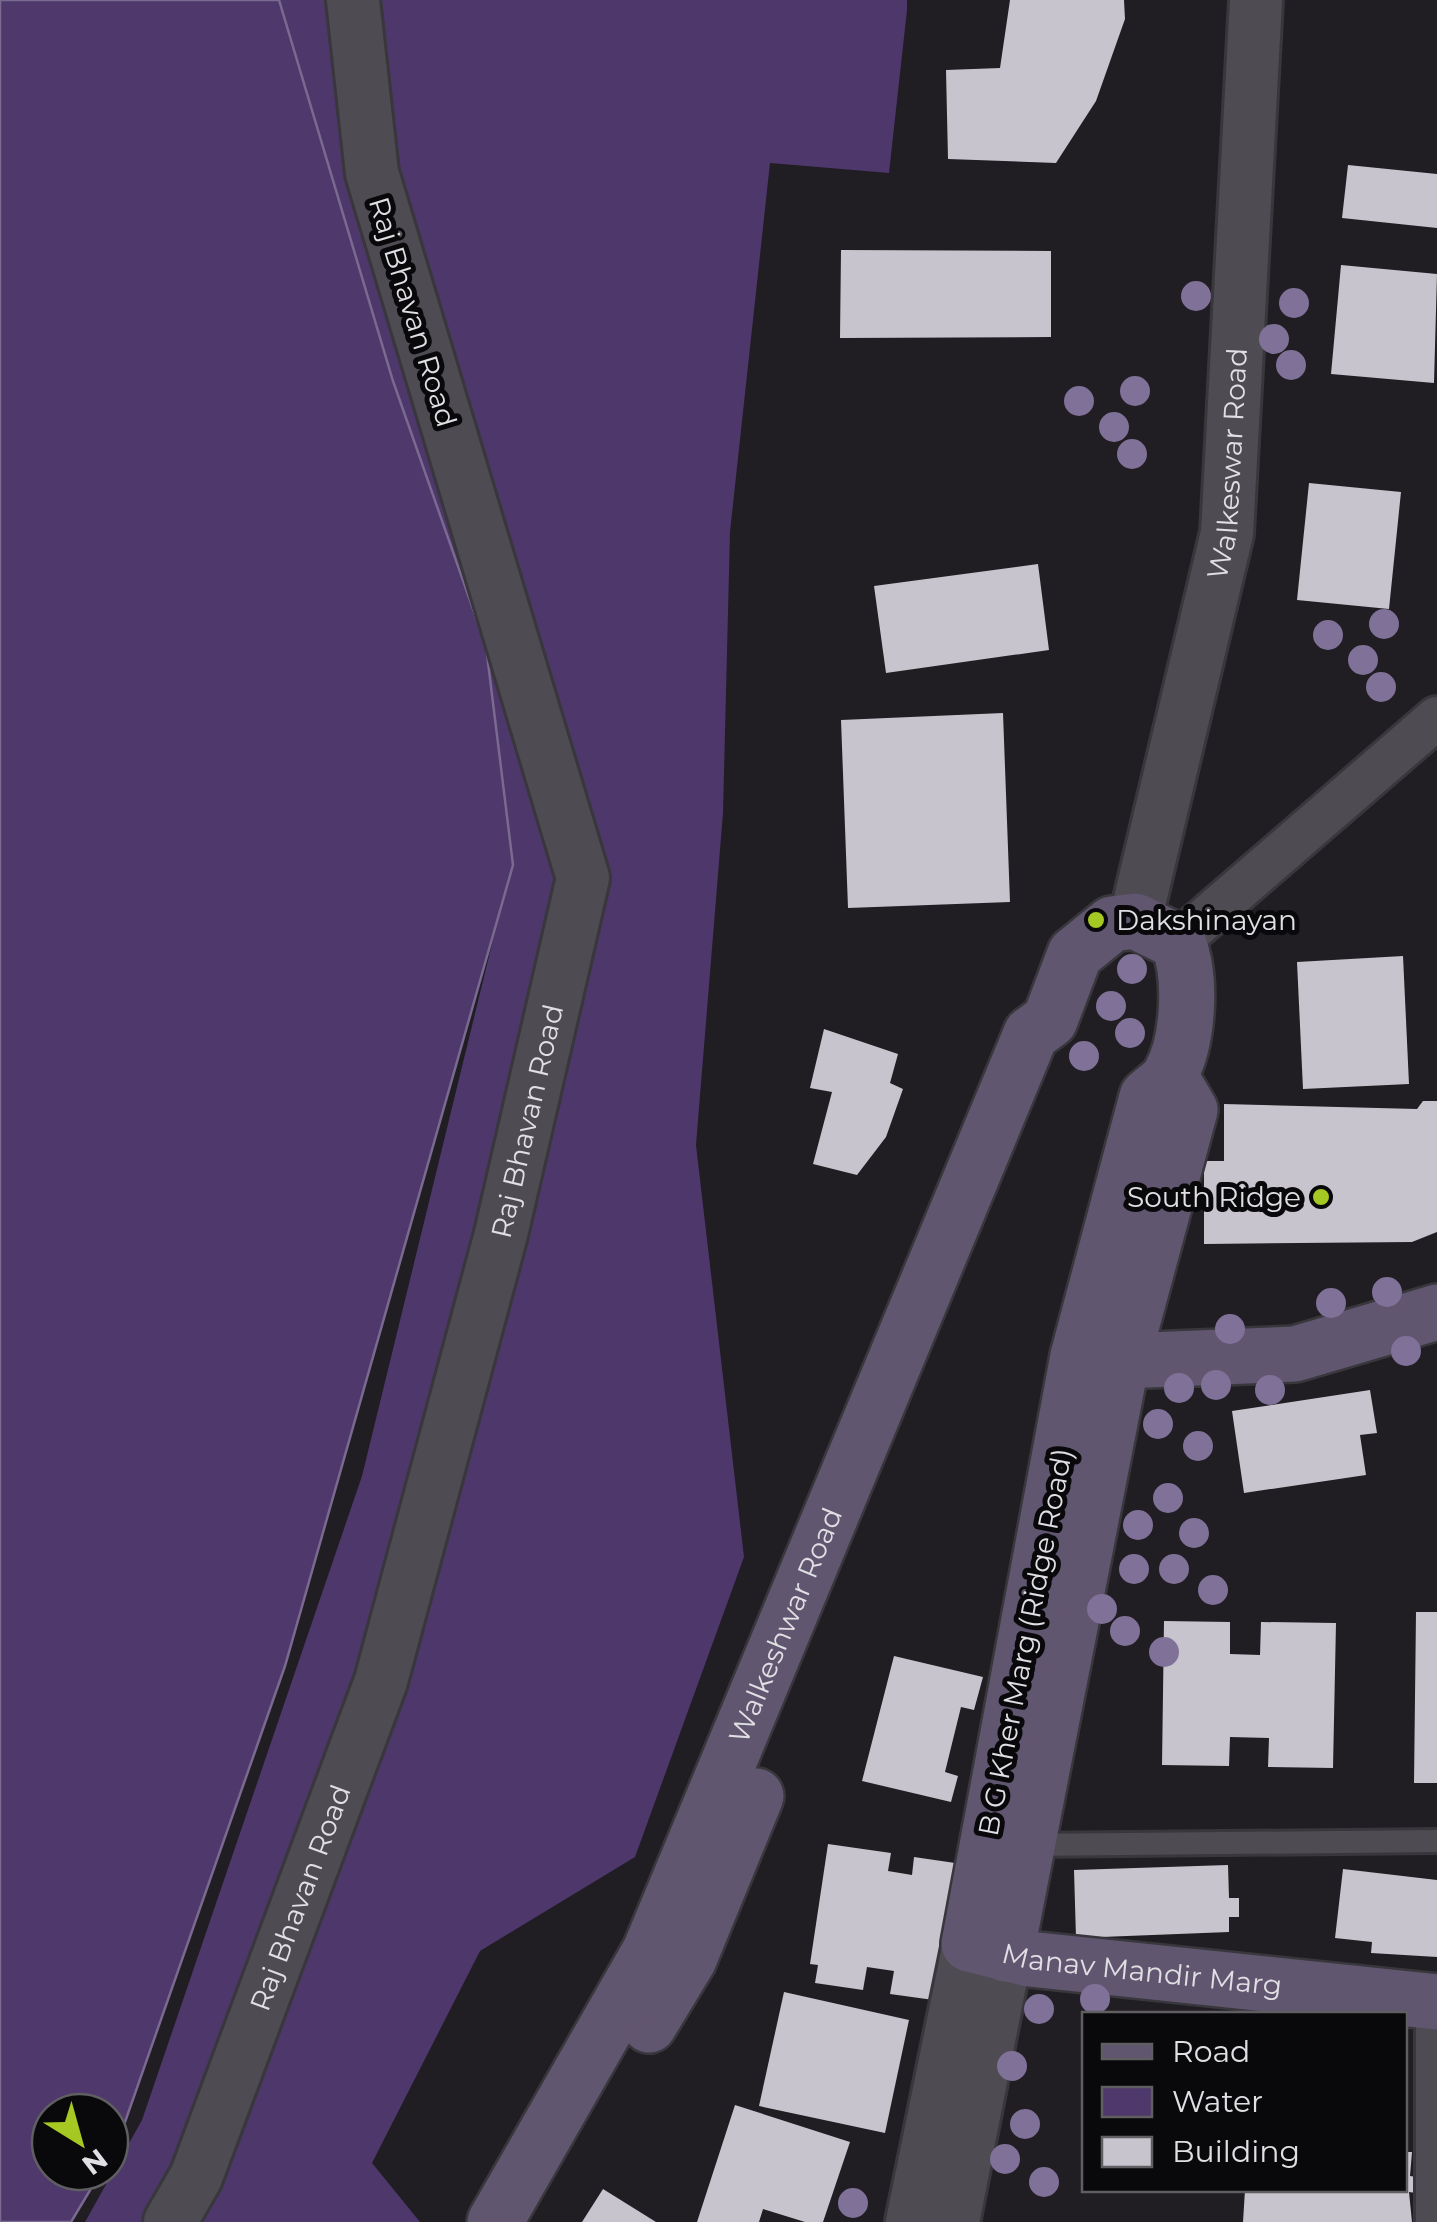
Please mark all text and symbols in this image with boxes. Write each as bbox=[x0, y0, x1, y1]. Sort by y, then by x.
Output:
street label: Raj Bhavan Road bbox=[362, 193, 464, 431]
street label: Walkeswar Road bbox=[1200, 347, 1254, 583]
place label: Dakshinayan bbox=[1116, 903, 1297, 937]
marker: Dakshinayan bbox=[1085, 909, 1107, 931]
street label: Raj Bhavan Road bbox=[484, 1001, 570, 1241]
place label: South Ridge bbox=[1127, 1180, 1301, 1214]
marker: South Ridge bbox=[1310, 1186, 1332, 1208]
street label: B G Kher Marg (Ridge Road) bbox=[971, 1445, 1079, 1839]
street label: Walkeshwar Road bbox=[721, 1503, 849, 1748]
street label: Raj Bhavan Road bbox=[243, 1780, 358, 2016]
street label: Manav Mandir Marg bbox=[998, 1936, 1284, 2003]
legend bbox=[1082, 2012, 1407, 2192]
text: Road bbox=[1172, 2033, 1250, 2070]
text: Water bbox=[1172, 2083, 1263, 2120]
north arrow bbox=[30, 2092, 130, 2192]
text: Building bbox=[1172, 2133, 1300, 2170]
text: N bbox=[76, 2142, 114, 2182]

